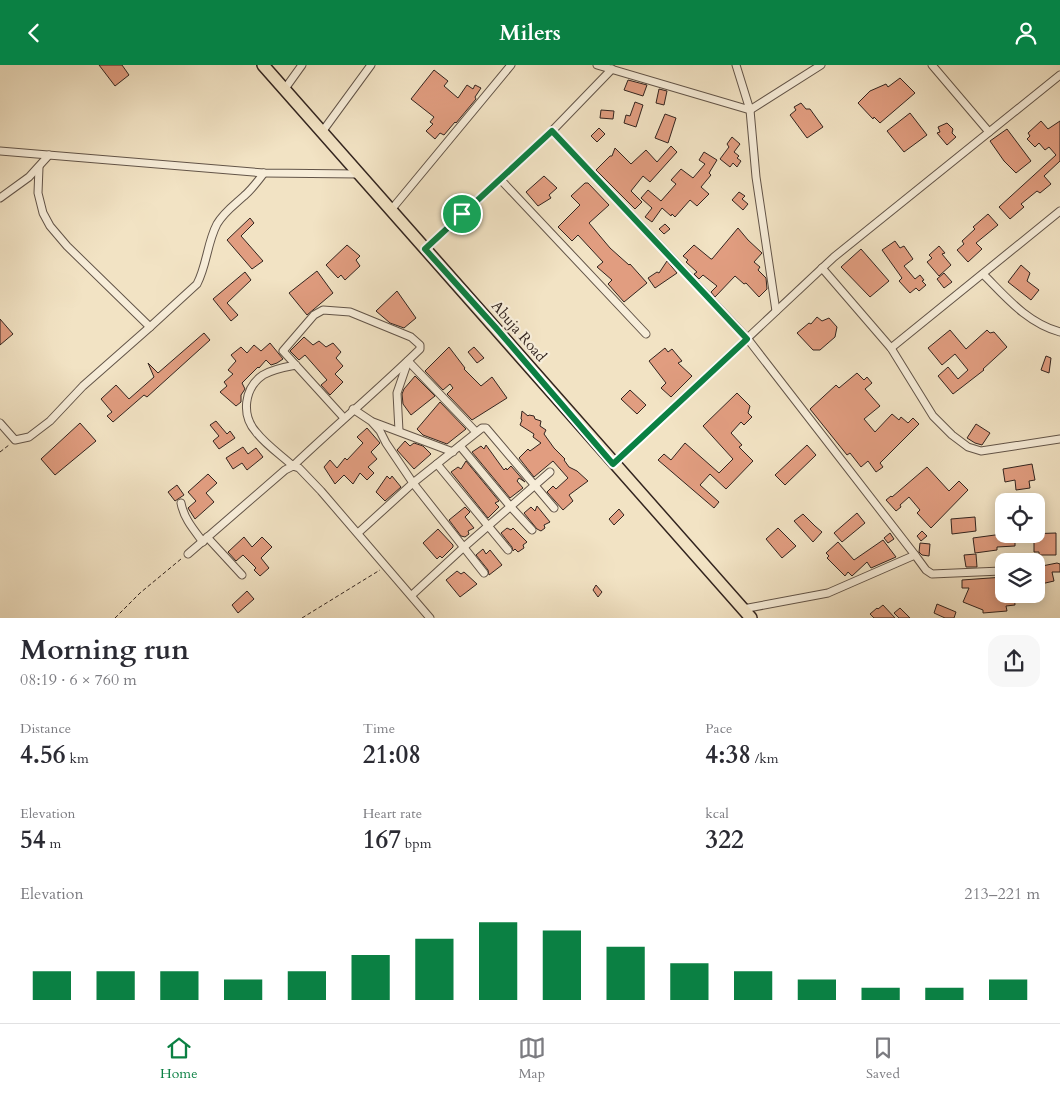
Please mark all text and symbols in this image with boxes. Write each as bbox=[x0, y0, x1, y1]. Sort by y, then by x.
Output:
text: Milers bbox=[499, 18, 561, 48]
icon: back bbox=[20, 19, 48, 47]
icon: person bbox=[1012, 19, 1040, 47]
pin bbox=[441, 193, 483, 235]
icon: arrive bbox=[448, 200, 476, 228]
street label: Abuja Road bbox=[487, 296, 551, 366]
map controls bbox=[995, 493, 1045, 603]
button: locate bbox=[995, 493, 1045, 543]
button: layers bbox=[995, 553, 1045, 603]
text: Morning run bbox=[20, 631, 189, 669]
button: share bbox=[988, 635, 1040, 687]
text: 08:19 · 6 × 760 m bbox=[20, 669, 137, 691]
text: Distance bbox=[20, 719, 71, 738]
text: Time bbox=[363, 719, 395, 738]
text: Pace bbox=[705, 719, 732, 738]
text: 4.56 bbox=[20, 738, 66, 772]
text: 21:08 bbox=[363, 738, 421, 772]
text: 4:38 bbox=[705, 738, 751, 772]
text: km bbox=[66, 749, 89, 768]
text: /km bbox=[751, 749, 779, 768]
text: Elevation bbox=[20, 804, 76, 823]
text: Heart rate bbox=[363, 804, 422, 823]
text: kcal bbox=[705, 804, 729, 823]
text: 54 bbox=[20, 823, 46, 857]
text: 167 bbox=[363, 823, 401, 857]
text: 322 bbox=[705, 823, 744, 857]
text: m bbox=[46, 834, 61, 853]
text: bpm bbox=[401, 834, 432, 853]
text: Elevation bbox=[20, 883, 84, 905]
text: 213–221 m bbox=[964, 883, 1040, 905]
tab: Home bbox=[160, 1034, 198, 1083]
tab: Map bbox=[518, 1034, 546, 1083]
tab: Saved bbox=[866, 1034, 900, 1083]

